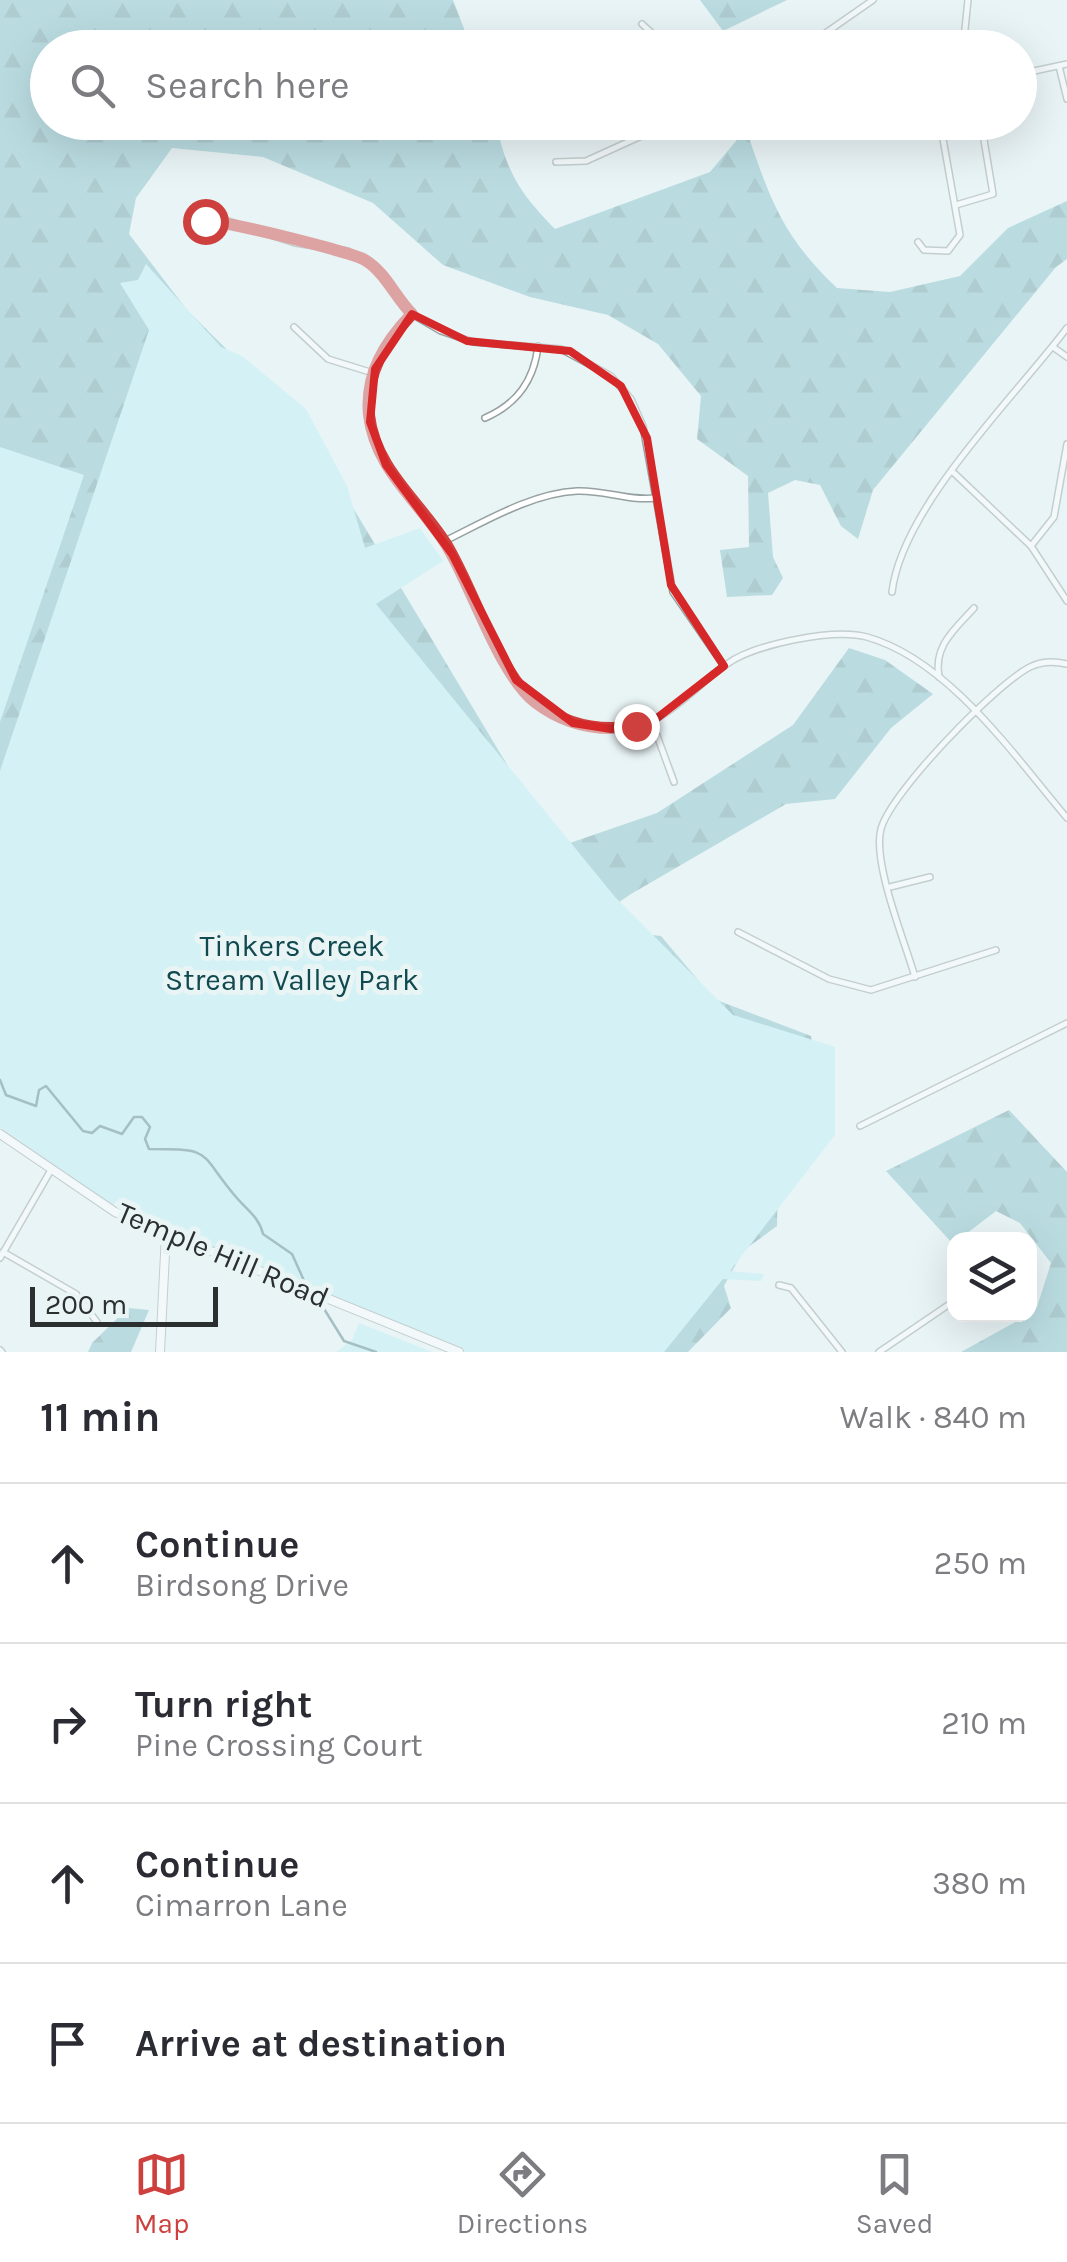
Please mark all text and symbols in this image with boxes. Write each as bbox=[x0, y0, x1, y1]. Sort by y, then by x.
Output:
search box bbox=[30, 30, 1037, 140]
icon: search bbox=[65, 58, 120, 113]
text: Search here bbox=[145, 63, 349, 108]
route start bbox=[183, 199, 229, 245]
route end bbox=[614, 704, 660, 750]
park label: Tinkers Creek Stream Valley Park bbox=[165, 928, 419, 998]
street label: Temple Hill Road bbox=[112, 1194, 334, 1316]
map controls bbox=[947, 1232, 1037, 1322]
button: layers bbox=[947, 1232, 1037, 1322]
scale bar bbox=[30, 1282, 218, 1326]
text: 200 m bbox=[45, 1288, 127, 1321]
text: 11 min bbox=[40, 1392, 160, 1442]
text: Walk · 840 m bbox=[840, 1399, 1027, 1436]
text: Continue bbox=[135, 1522, 299, 1567]
icon: ahead bbox=[40, 1536, 95, 1591]
text: 250 m bbox=[934, 1545, 1027, 1582]
text: Birdsong Drive bbox=[135, 1567, 349, 1604]
text: Turn right bbox=[135, 1682, 312, 1727]
icon: right bbox=[40, 1696, 95, 1751]
text: 210 m bbox=[941, 1705, 1027, 1742]
text: Pine Crossing Court bbox=[135, 1727, 423, 1764]
text: Continue bbox=[135, 1842, 299, 1887]
icon: ahead bbox=[40, 1856, 95, 1911]
text: 380 m bbox=[932, 1865, 1027, 1902]
text: Cimarron Lane bbox=[135, 1887, 348, 1924]
icon: arrive bbox=[40, 2016, 95, 2071]
text: Arrive at destination bbox=[135, 2021, 507, 2066]
tab: Map bbox=[134, 2147, 189, 2240]
tab: Directions bbox=[457, 2147, 588, 2240]
tab: Saved bbox=[856, 2147, 933, 2240]

